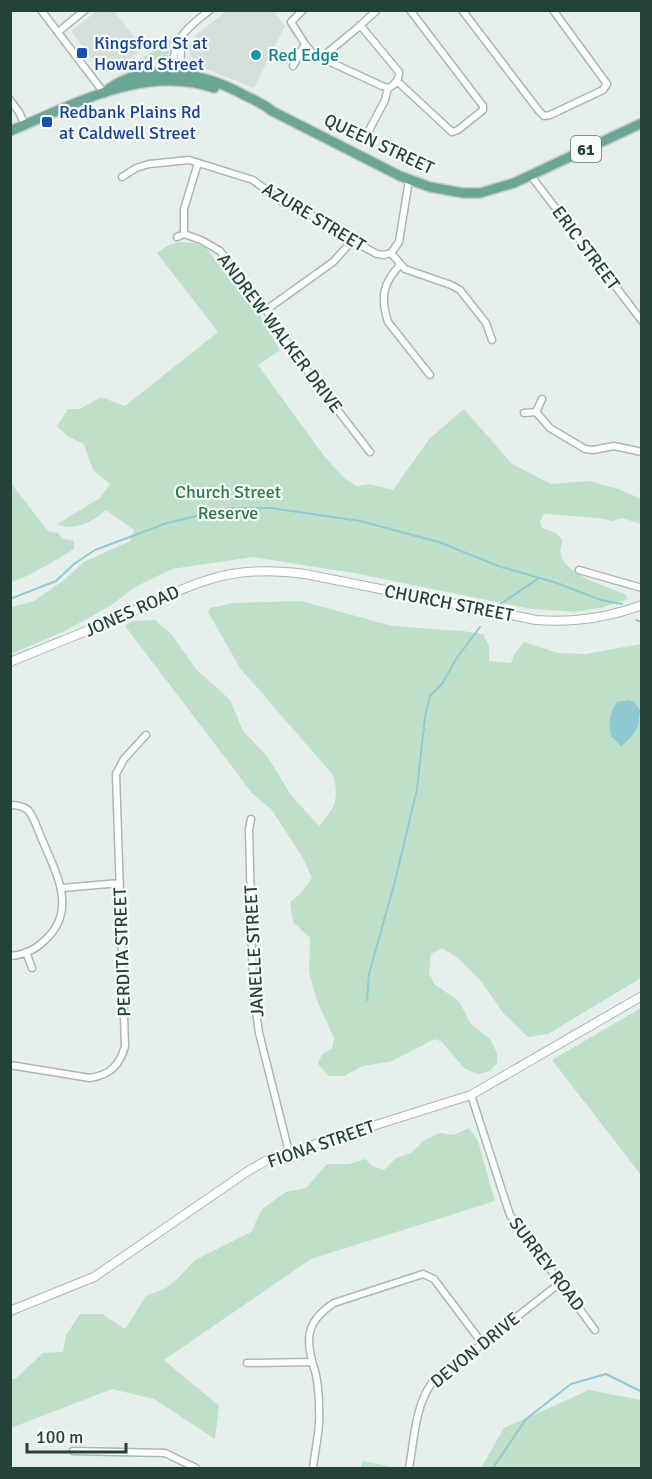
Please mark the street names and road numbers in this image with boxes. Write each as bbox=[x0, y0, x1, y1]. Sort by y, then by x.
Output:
street label: QUEEN STREET bbox=[321, 109, 438, 179]
road number: 61 bbox=[571, 136, 601, 162]
street label: AZURE STREET bbox=[258, 178, 370, 257]
street label: ERIC STREET bbox=[547, 202, 625, 294]
street label: ANDREW WALKER DRIVE bbox=[213, 249, 347, 417]
street label: JONES ROAD bbox=[81, 580, 183, 642]
street label: CHURCH STREET bbox=[383, 580, 516, 626]
street label: JANELLE STREET bbox=[240, 884, 268, 1018]
street label: PERDITA STREET bbox=[109, 887, 135, 1017]
street label: FIONA STREET bbox=[264, 1115, 378, 1173]
street label: SURREY ROAD bbox=[505, 1213, 589, 1315]
street label: DEVON DRIVE bbox=[426, 1307, 524, 1393]

